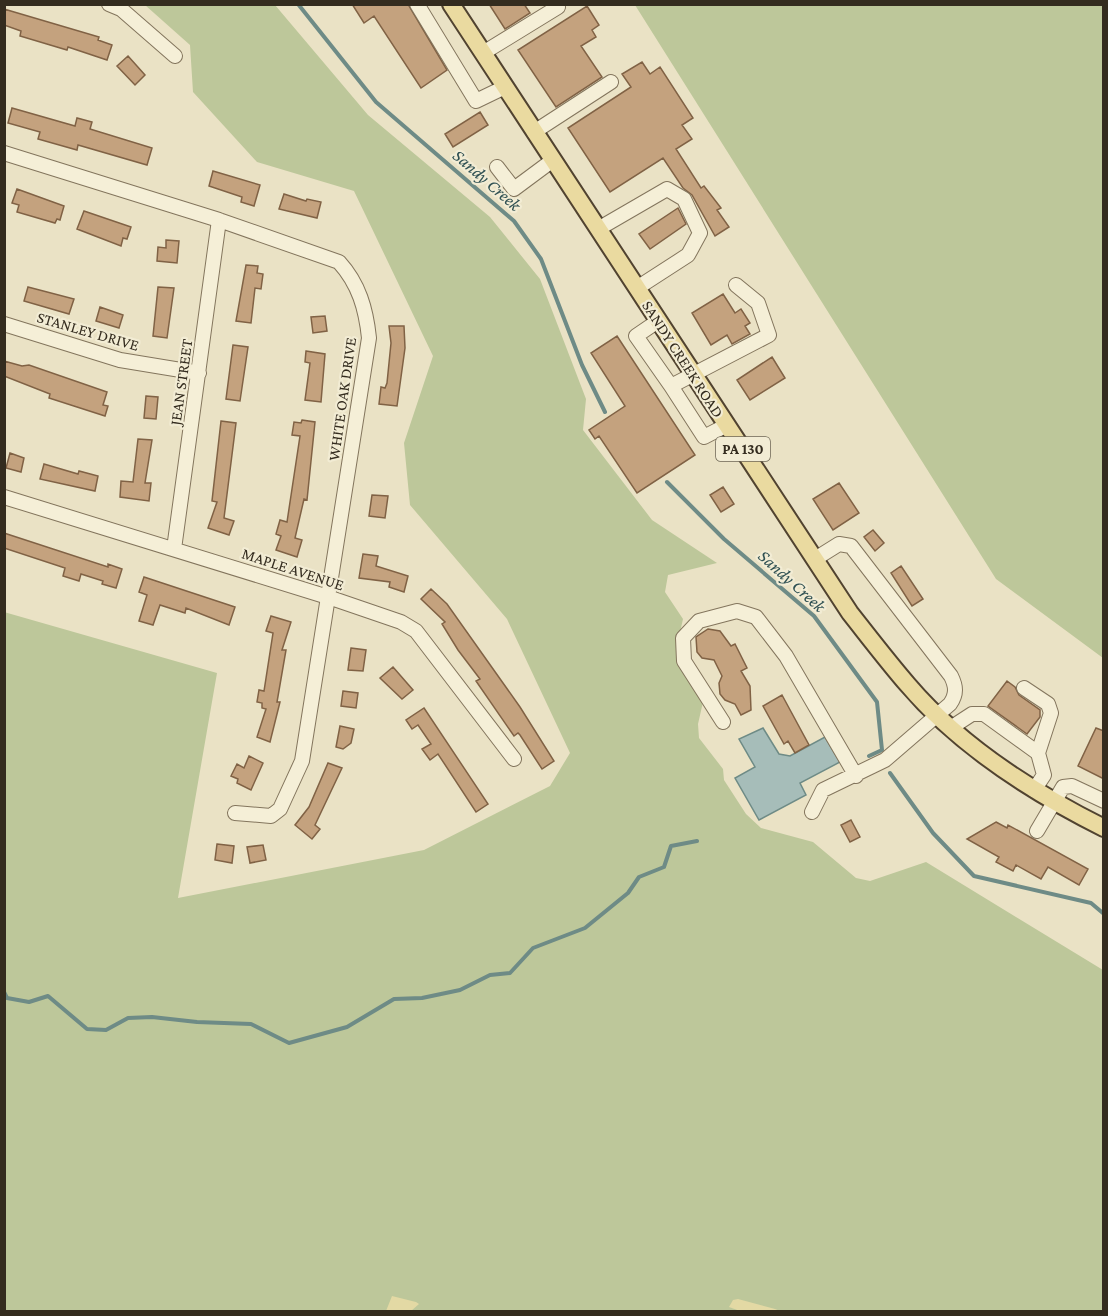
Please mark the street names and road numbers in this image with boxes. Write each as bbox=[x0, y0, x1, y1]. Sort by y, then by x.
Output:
street label: SANDY CREEK ROAD bbox=[639, 297, 727, 421]
street label: STANLEY DRIVE bbox=[35, 308, 141, 354]
street label: WHITE OAK DRIVE bbox=[325, 336, 359, 462]
street label: JEAN STREET bbox=[166, 337, 197, 428]
road number: PA 130 bbox=[716, 437, 770, 461]
street label: MAPLE AVENUE bbox=[240, 544, 346, 594]

